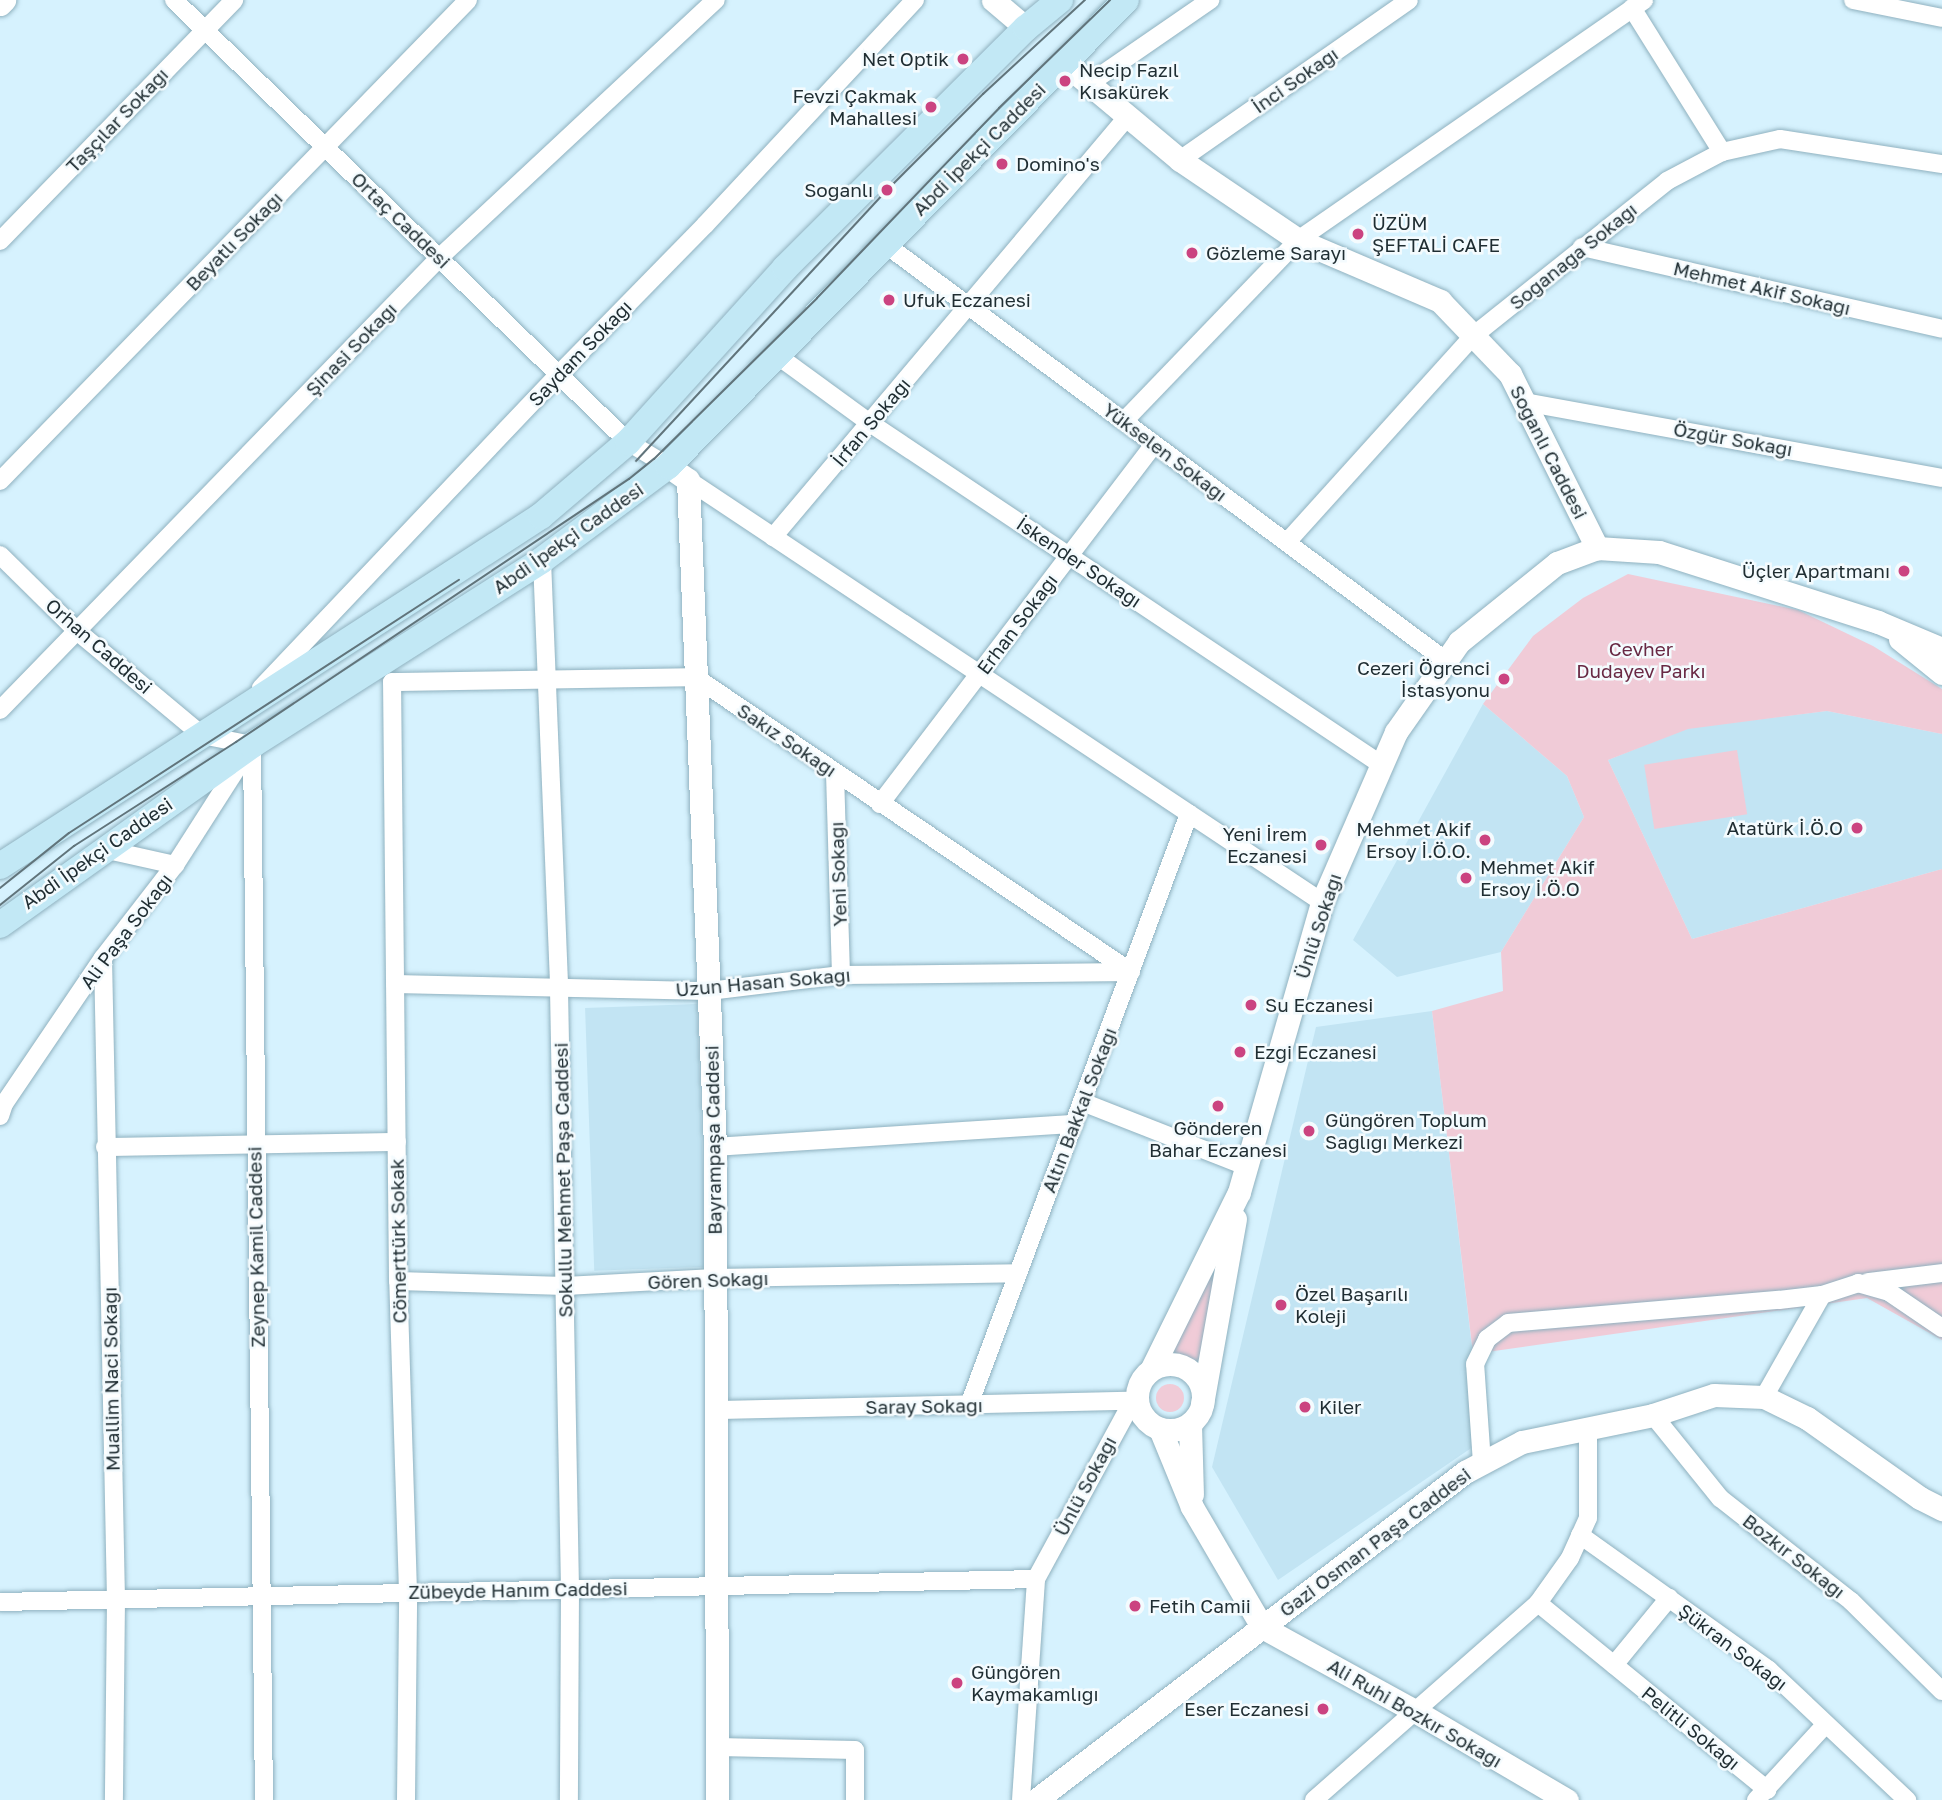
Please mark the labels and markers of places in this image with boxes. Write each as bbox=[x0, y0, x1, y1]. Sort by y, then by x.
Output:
place label: Net Optik bbox=[862, 48, 949, 70]
marker: Net Optik bbox=[955, 51, 971, 67]
place label: Necip Fazıl Kısakürek bbox=[1079, 59, 1179, 103]
marker: Necip Fazıl Kısakürek bbox=[1057, 73, 1073, 89]
place label: Fevzi Çakmak Mahallesi bbox=[792, 85, 917, 129]
marker: Fevzi Çakmak Mahallesi bbox=[923, 99, 939, 115]
place label: Domino's bbox=[1016, 153, 1100, 175]
marker: Domino's bbox=[994, 156, 1010, 172]
place label: Soğanlı bbox=[804, 179, 873, 201]
marker: Soğanlı bbox=[879, 182, 895, 198]
place label: ÜZÜM ŞEFTALİ CAFE bbox=[1372, 212, 1500, 256]
marker: ÜZÜM ŞEFTALİ CAFE bbox=[1350, 226, 1366, 242]
place label: Gözleme Sarayı bbox=[1206, 242, 1346, 264]
marker: Gözleme Sarayı bbox=[1184, 245, 1200, 261]
place label: Ufuk Eczanesi bbox=[903, 289, 1031, 311]
marker: Ufuk Eczanesi bbox=[881, 292, 897, 308]
place label: Üçler Apartmanı bbox=[1742, 560, 1890, 582]
marker: Üçler Apartmanı bbox=[1896, 563, 1912, 579]
place label: Cezeri Öğrenci İstasyonu bbox=[1357, 657, 1490, 701]
marker: Cezeri Öğrenci İstasyonu bbox=[1496, 671, 1512, 687]
place label: Atatürk İ.Ö.O bbox=[1727, 817, 1843, 839]
place label: Mehmet Akif Ersoy İ.Ö.O. bbox=[1356, 818, 1471, 862]
marker: Atatürk İ.Ö.O bbox=[1849, 820, 1865, 836]
place label: Yeni İrem Eczanesi bbox=[1223, 823, 1307, 867]
marker: Mehmet Akif Ersoy İ.Ö.O. bbox=[1477, 832, 1493, 848]
marker: Yeni İrem Eczanesi bbox=[1313, 837, 1329, 853]
place label: Mehmet Akif Ersoy İ.Ö.O bbox=[1480, 856, 1595, 900]
marker: Mehmet Akif Ersoy İ.Ö.O bbox=[1458, 870, 1474, 886]
place label: Su Eczanesi bbox=[1265, 994, 1373, 1016]
marker: Su Eczanesi bbox=[1243, 997, 1259, 1013]
place label: Ezgi Eczanesi bbox=[1254, 1041, 1377, 1063]
marker: Ezgi Eczanesi bbox=[1232, 1044, 1248, 1060]
marker: Gönderen Bahar Eczanesi bbox=[1210, 1098, 1226, 1114]
place label: Güngören Toplum Sağlığı Merkezi bbox=[1325, 1109, 1487, 1153]
place label: Gönderen Bahar Eczanesi bbox=[1149, 1117, 1287, 1161]
marker: Güngören Toplum Sağlığı Merkezi bbox=[1299, 1121, 1319, 1141]
place label: Özel Başarılı Koleji bbox=[1295, 1283, 1408, 1327]
marker: Özel Başarılı Koleji bbox=[1273, 1297, 1289, 1313]
place label: Kiler bbox=[1319, 1396, 1362, 1418]
marker: Kiler bbox=[1297, 1399, 1313, 1415]
place label: Fetih Camii bbox=[1149, 1595, 1251, 1617]
marker: Fetih Camii bbox=[1127, 1598, 1143, 1614]
place label: Güngören Kaymakamlığı bbox=[971, 1661, 1099, 1705]
marker: Güngören Kaymakamlığı bbox=[949, 1675, 965, 1691]
place label: Eser Eczanesi bbox=[1184, 1698, 1309, 1720]
marker: Eser Eczanesi bbox=[1315, 1701, 1331, 1717]

